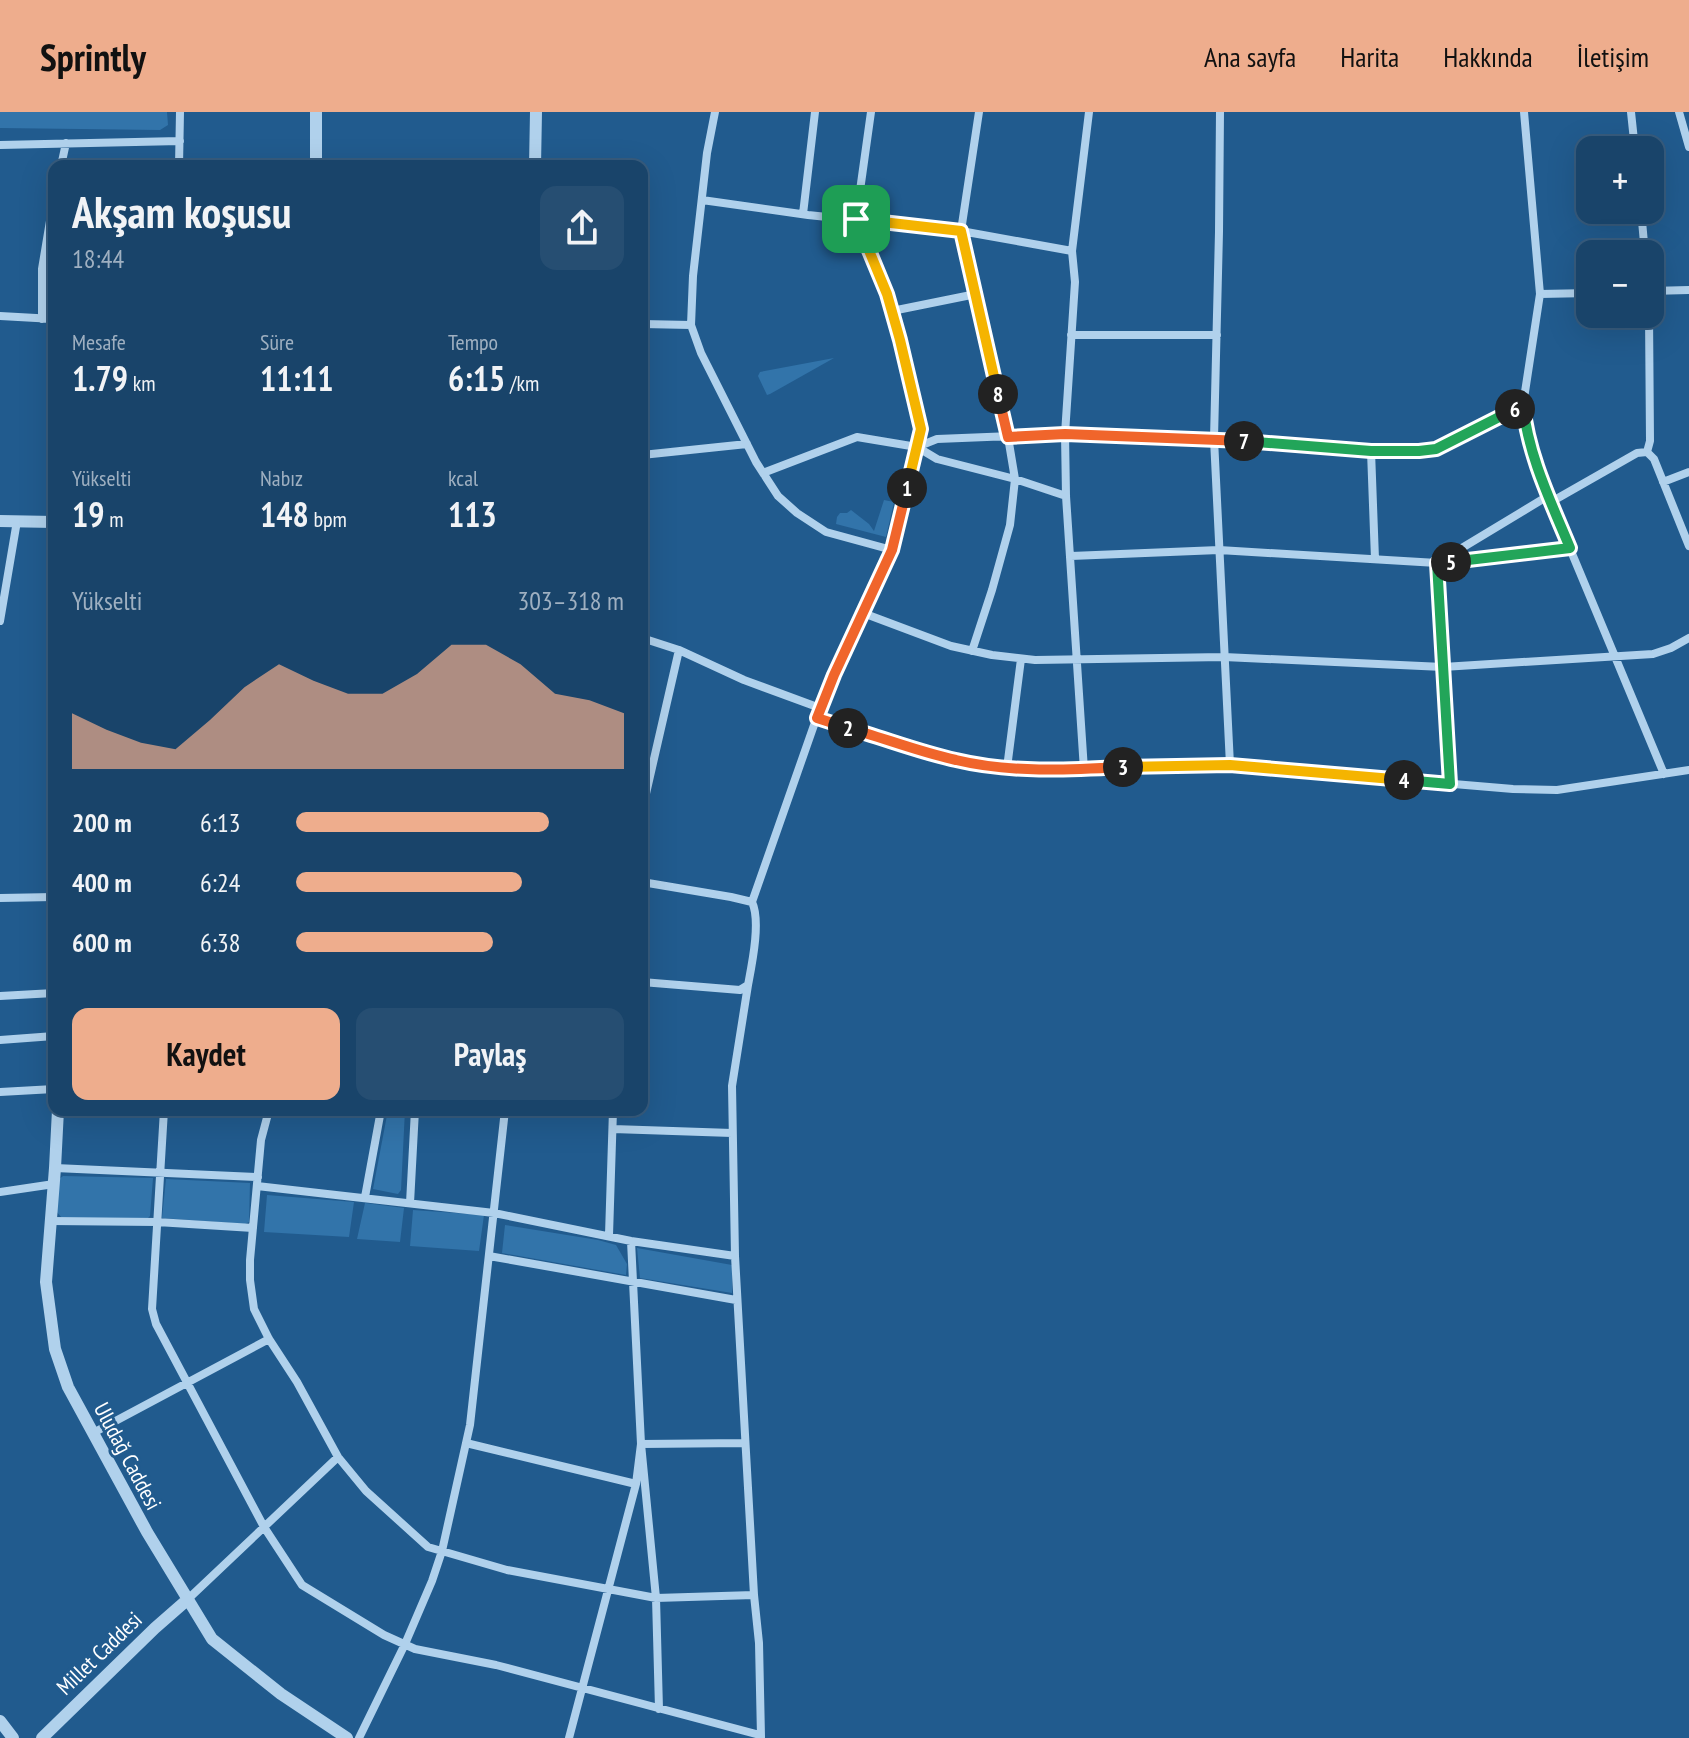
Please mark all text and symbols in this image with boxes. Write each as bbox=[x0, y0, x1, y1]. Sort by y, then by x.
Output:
text: Sprintly bbox=[40, 32, 146, 81]
text: Ana sayfa bbox=[1204, 38, 1296, 75]
text: Harita bbox=[1340, 38, 1399, 75]
text: Hakkında bbox=[1443, 38, 1533, 75]
text: İletişim bbox=[1577, 38, 1649, 75]
map controls bbox=[1576, 136, 1664, 328]
button: + bbox=[1576, 136, 1664, 224]
text: Akşam koşusu bbox=[72, 183, 291, 240]
pin bbox=[822, 185, 890, 253]
button: share bbox=[540, 186, 624, 270]
icon: arrive bbox=[834, 197, 878, 241]
button: − bbox=[1576, 240, 1664, 328]
text: 18:44 bbox=[72, 242, 124, 275]
text: Mesafe bbox=[72, 328, 126, 356]
text: Süre bbox=[260, 328, 294, 356]
text: Tempo bbox=[448, 328, 498, 356]
text: 1.79 bbox=[72, 356, 128, 400]
text: 11:11 bbox=[260, 356, 334, 400]
text: 6:15 bbox=[448, 356, 505, 400]
text: km bbox=[128, 369, 156, 397]
text: /km bbox=[505, 369, 539, 397]
pin: 8 bbox=[978, 374, 1018, 414]
text: 8 bbox=[993, 380, 1003, 408]
pin: 6 bbox=[1495, 389, 1535, 429]
text: 6 bbox=[1510, 395, 1520, 423]
pin: 7 bbox=[1224, 421, 1264, 461]
text: 7 bbox=[1239, 427, 1249, 455]
text: Yükselti bbox=[72, 464, 132, 492]
text: Nabız bbox=[260, 464, 303, 492]
text: kcal bbox=[448, 464, 478, 492]
pin: 1 bbox=[887, 468, 927, 508]
text: 1 bbox=[902, 474, 912, 502]
text: 19 bbox=[72, 492, 105, 536]
text: 148 bbox=[260, 492, 309, 536]
text: 113 bbox=[448, 492, 497, 536]
text: m bbox=[105, 505, 124, 533]
text: bpm bbox=[309, 505, 347, 533]
pin: 5 bbox=[1431, 542, 1471, 582]
text: 5 bbox=[1446, 548, 1456, 576]
text: Yükselti bbox=[72, 584, 142, 617]
text: 303–318 m bbox=[518, 584, 624, 617]
pin: 2 bbox=[828, 708, 868, 748]
text: 2 bbox=[843, 714, 853, 742]
pin: 3 bbox=[1103, 747, 1143, 787]
text: 3 bbox=[1118, 753, 1128, 781]
pin: 4 bbox=[1384, 760, 1424, 800]
text: 4 bbox=[1399, 766, 1409, 794]
text: 200 m bbox=[72, 806, 132, 839]
text: 6:13 bbox=[200, 806, 240, 839]
text: 400 m bbox=[72, 866, 132, 899]
text: 6:24 bbox=[200, 866, 240, 899]
text: 600 m bbox=[72, 926, 132, 959]
text: 6:38 bbox=[200, 926, 240, 959]
button: Kaydet bbox=[72, 1008, 340, 1100]
button: Paylaş bbox=[356, 1008, 624, 1100]
street label: Uludağ Caddesi bbox=[88, 1398, 168, 1514]
street label: Millet Caddesi bbox=[51, 1605, 147, 1701]

